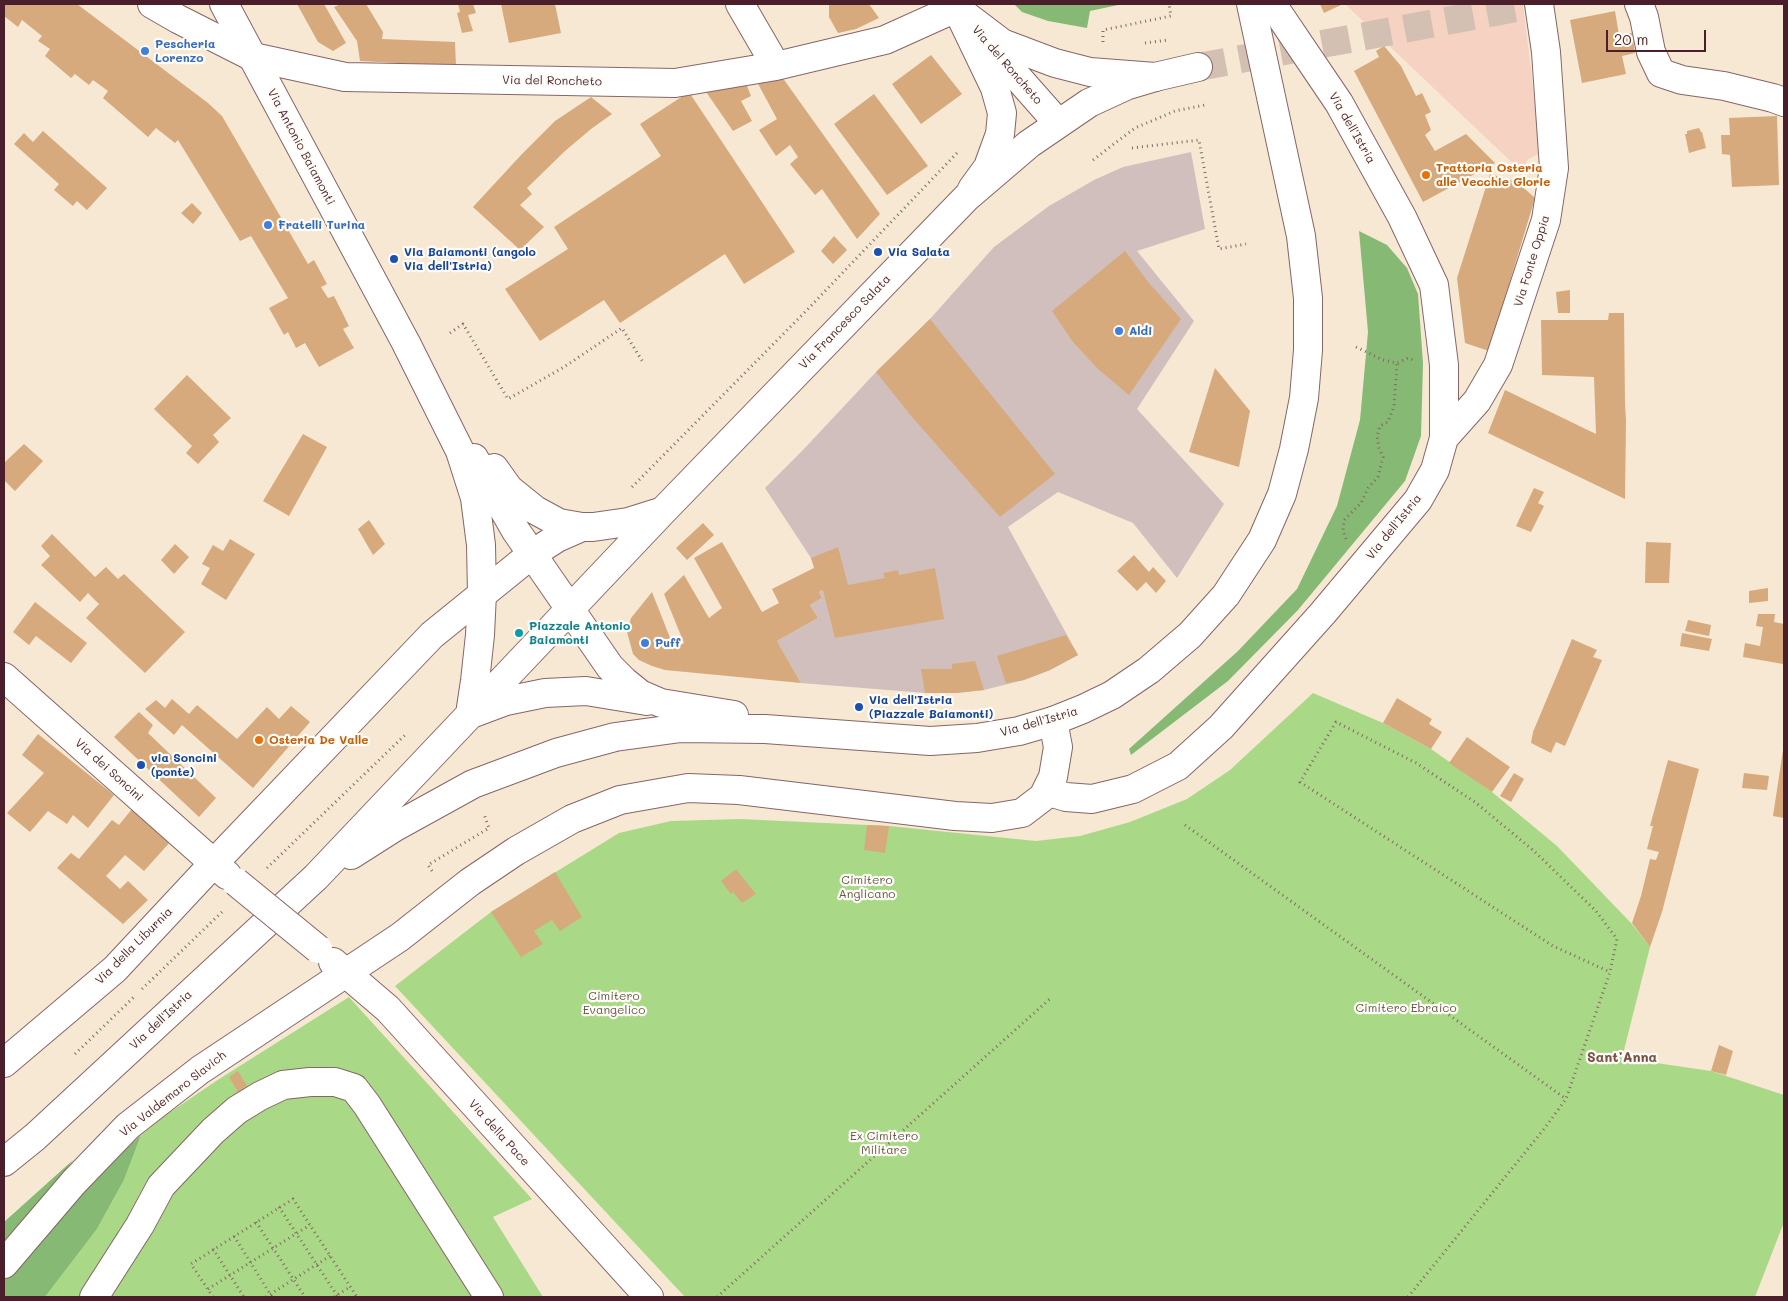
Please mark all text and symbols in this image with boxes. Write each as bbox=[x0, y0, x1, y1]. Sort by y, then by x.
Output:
scale bar bbox=[1608, 20, 1708, 52]
street label: Via del Roncheto bbox=[969, 23, 1045, 107]
text: 20 m bbox=[1614, 29, 1648, 49]
place label: Pescheria Lorenzo bbox=[155, 37, 215, 65]
marker: Pescheria Lorenzo bbox=[139, 45, 151, 57]
street label: Via del Roncheto bbox=[502, 73, 602, 89]
street label: Via Antonio Baiamonti bbox=[264, 86, 338, 208]
street label: Via dell'Istria bbox=[1326, 90, 1378, 166]
place label: Trattoria Osteria alle Vecchie Glorie bbox=[1436, 161, 1550, 189]
marker: Trattoria Osteria alle Vecchie Glorie bbox=[1420, 169, 1432, 181]
street label: Via Fonte Oppia bbox=[1511, 213, 1553, 309]
place label: Fratelli Turina bbox=[278, 218, 365, 232]
marker: Fratelli Turina bbox=[262, 219, 274, 231]
place label: Via Baiamonti (angolo Via dell'Istria) bbox=[404, 245, 536, 273]
place label: Via Salata bbox=[888, 245, 950, 259]
marker: Via Salata bbox=[872, 246, 884, 258]
marker: Via Baiamonti (angolo Via dell'Istria) bbox=[388, 253, 400, 265]
street label: Via Francesco Salata bbox=[796, 272, 894, 372]
place label: Aldi bbox=[1129, 324, 1152, 338]
marker: Aldi bbox=[1113, 325, 1125, 337]
street label: Via dell'Istria bbox=[1363, 491, 1425, 563]
place label: Piazzale Antonio Baiamonti bbox=[529, 619, 630, 647]
marker: Piazzale Antonio Baiamonti bbox=[513, 627, 525, 639]
place label: Puff bbox=[655, 636, 680, 650]
marker: Puff bbox=[639, 637, 651, 649]
place label: Via dell'Istria (Piazzale Baiamonti) bbox=[869, 693, 993, 721]
marker: Via dell'Istria (Piazzale Baiamonti) bbox=[853, 701, 865, 713]
street label: Via dell'Istria bbox=[999, 704, 1079, 740]
place label: Osteria De Valle bbox=[269, 733, 368, 747]
marker: Osteria De Valle bbox=[253, 734, 265, 746]
street label: Via dei Soncini bbox=[72, 736, 146, 804]
place label: via Soncini (ponte) bbox=[151, 751, 217, 779]
marker: via Soncini (ponte) bbox=[135, 759, 147, 771]
park label: Cimitero Anglicano bbox=[839, 873, 895, 901]
street label: Via della Liburnia bbox=[92, 904, 176, 988]
street label: Via dell'Istria bbox=[127, 987, 195, 1053]
park label: Cimitero Evangelico bbox=[583, 989, 645, 1017]
park label: Cimitero Ebraico bbox=[1355, 1001, 1457, 1015]
street label: Via Valdemaro Slavich bbox=[117, 1048, 229, 1140]
district label: Sant’Anna bbox=[1587, 1050, 1657, 1066]
street label: Via della Pace bbox=[465, 1097, 533, 1169]
park label: Ex Cimitero Militare bbox=[850, 1129, 918, 1157]

